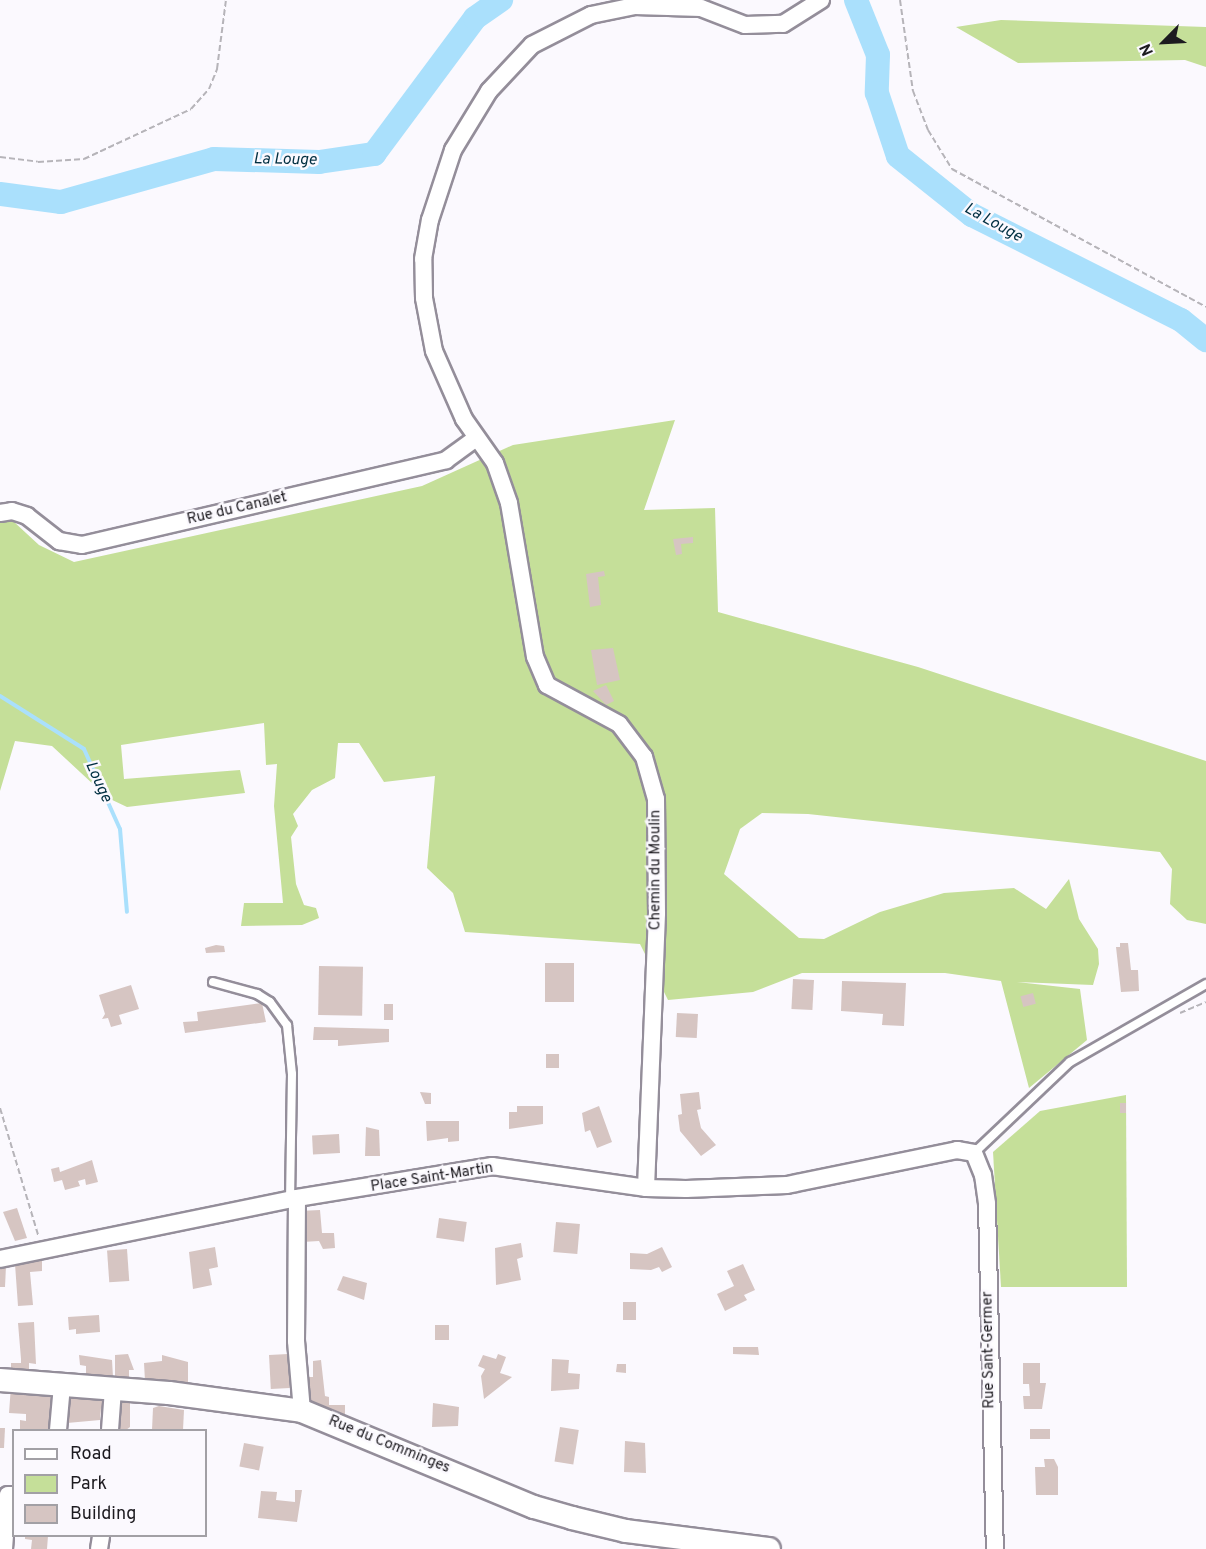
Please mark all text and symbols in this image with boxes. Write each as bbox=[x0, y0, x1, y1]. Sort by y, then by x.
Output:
north arrow bbox=[1134, 12, 1194, 72]
text: N bbox=[1136, 40, 1159, 59]
water label: La Louge bbox=[253, 150, 317, 170]
water label: La Louge bbox=[961, 199, 1025, 247]
street label: Rue du Canalet bbox=[185, 489, 289, 529]
water label: Louge bbox=[81, 759, 115, 805]
street label: Chemin du Moulin bbox=[647, 810, 665, 930]
street label: Place Saint-Martin bbox=[369, 1159, 495, 1197]
street label: Rue Sant-Germer bbox=[979, 1291, 999, 1409]
street label: Rue du Comminges bbox=[326, 1412, 452, 1478]
legend bbox=[12, 1429, 207, 1537]
text: Road bbox=[70, 1443, 112, 1466]
text: Park bbox=[70, 1473, 107, 1496]
text: Building bbox=[70, 1503, 136, 1526]

